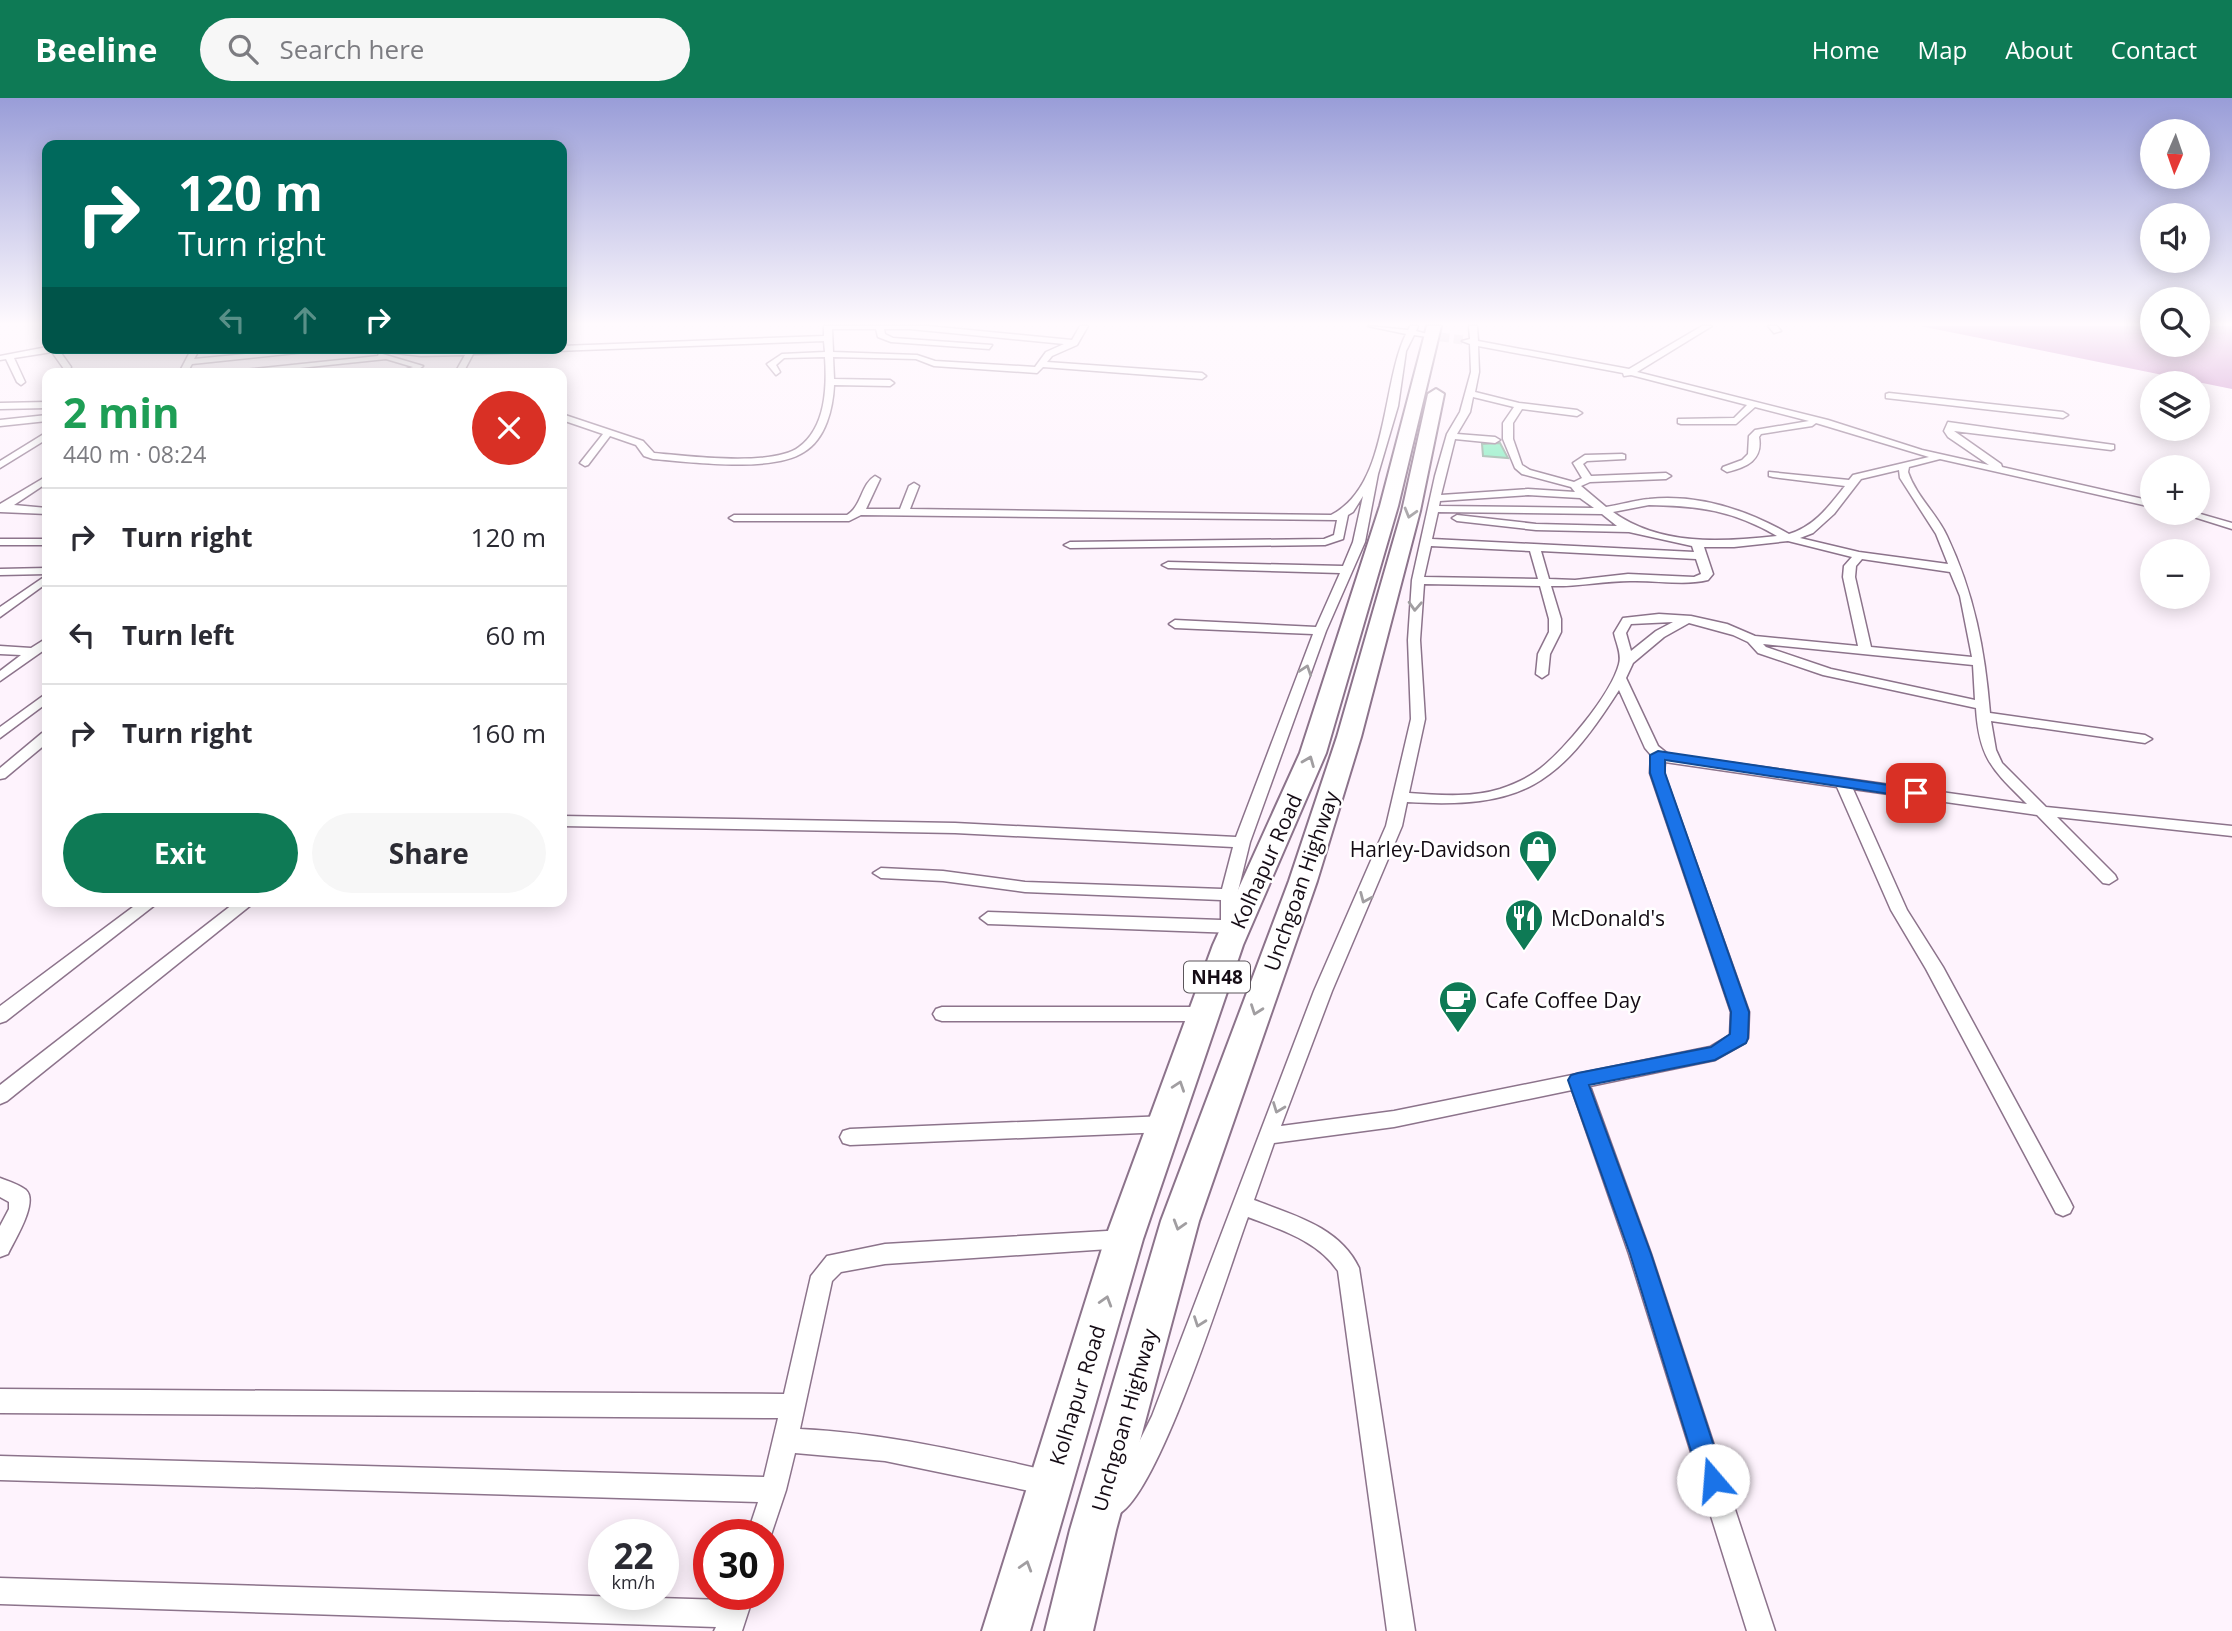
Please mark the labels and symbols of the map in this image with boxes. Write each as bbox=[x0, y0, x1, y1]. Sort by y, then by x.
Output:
north arrow bbox=[2140, 119, 2210, 189]
one-way arrow bbox=[1404, 506, 1418, 518]
one-way arrow bbox=[1408, 601, 1423, 612]
one-way arrow bbox=[1298, 664, 1312, 676]
one-way arrow bbox=[1301, 756, 1315, 768]
pin bbox=[1886, 763, 1946, 823]
street label: Unchgoan Highway bbox=[1257, 787, 1345, 975]
street label: Kolhapur Road bbox=[1224, 789, 1308, 933]
shop icon: Harley-Davidson bbox=[1517, 828, 1559, 883]
place label: Harley-Davidson bbox=[1350, 835, 1511, 863]
one-way arrow bbox=[1359, 891, 1373, 904]
restaurant icon: McDonald's bbox=[1503, 897, 1545, 952]
place label: McDonald's bbox=[1551, 904, 1665, 932]
road number: NH48 bbox=[1184, 962, 1250, 992]
cafe icon: Cafe Coffee Day bbox=[1437, 979, 1479, 1034]
place label: Cafe Coffee Day bbox=[1485, 986, 1641, 1014]
one-way arrow bbox=[1250, 1004, 1264, 1016]
one-way arrow bbox=[1171, 1080, 1185, 1092]
one-way arrow bbox=[1272, 1102, 1286, 1114]
one-way arrow bbox=[1173, 1218, 1188, 1230]
one-way arrow bbox=[1097, 1295, 1112, 1307]
one-way arrow bbox=[1193, 1315, 1207, 1327]
street label: Kolhapur Road bbox=[1042, 1321, 1112, 1469]
street label: Unchgoan Highway bbox=[1085, 1325, 1164, 1515]
position arrow bbox=[1676, 1443, 1750, 1517]
speed limit sign: 30 bbox=[693, 1519, 784, 1610]
one-way arrow bbox=[1017, 1560, 1032, 1572]

